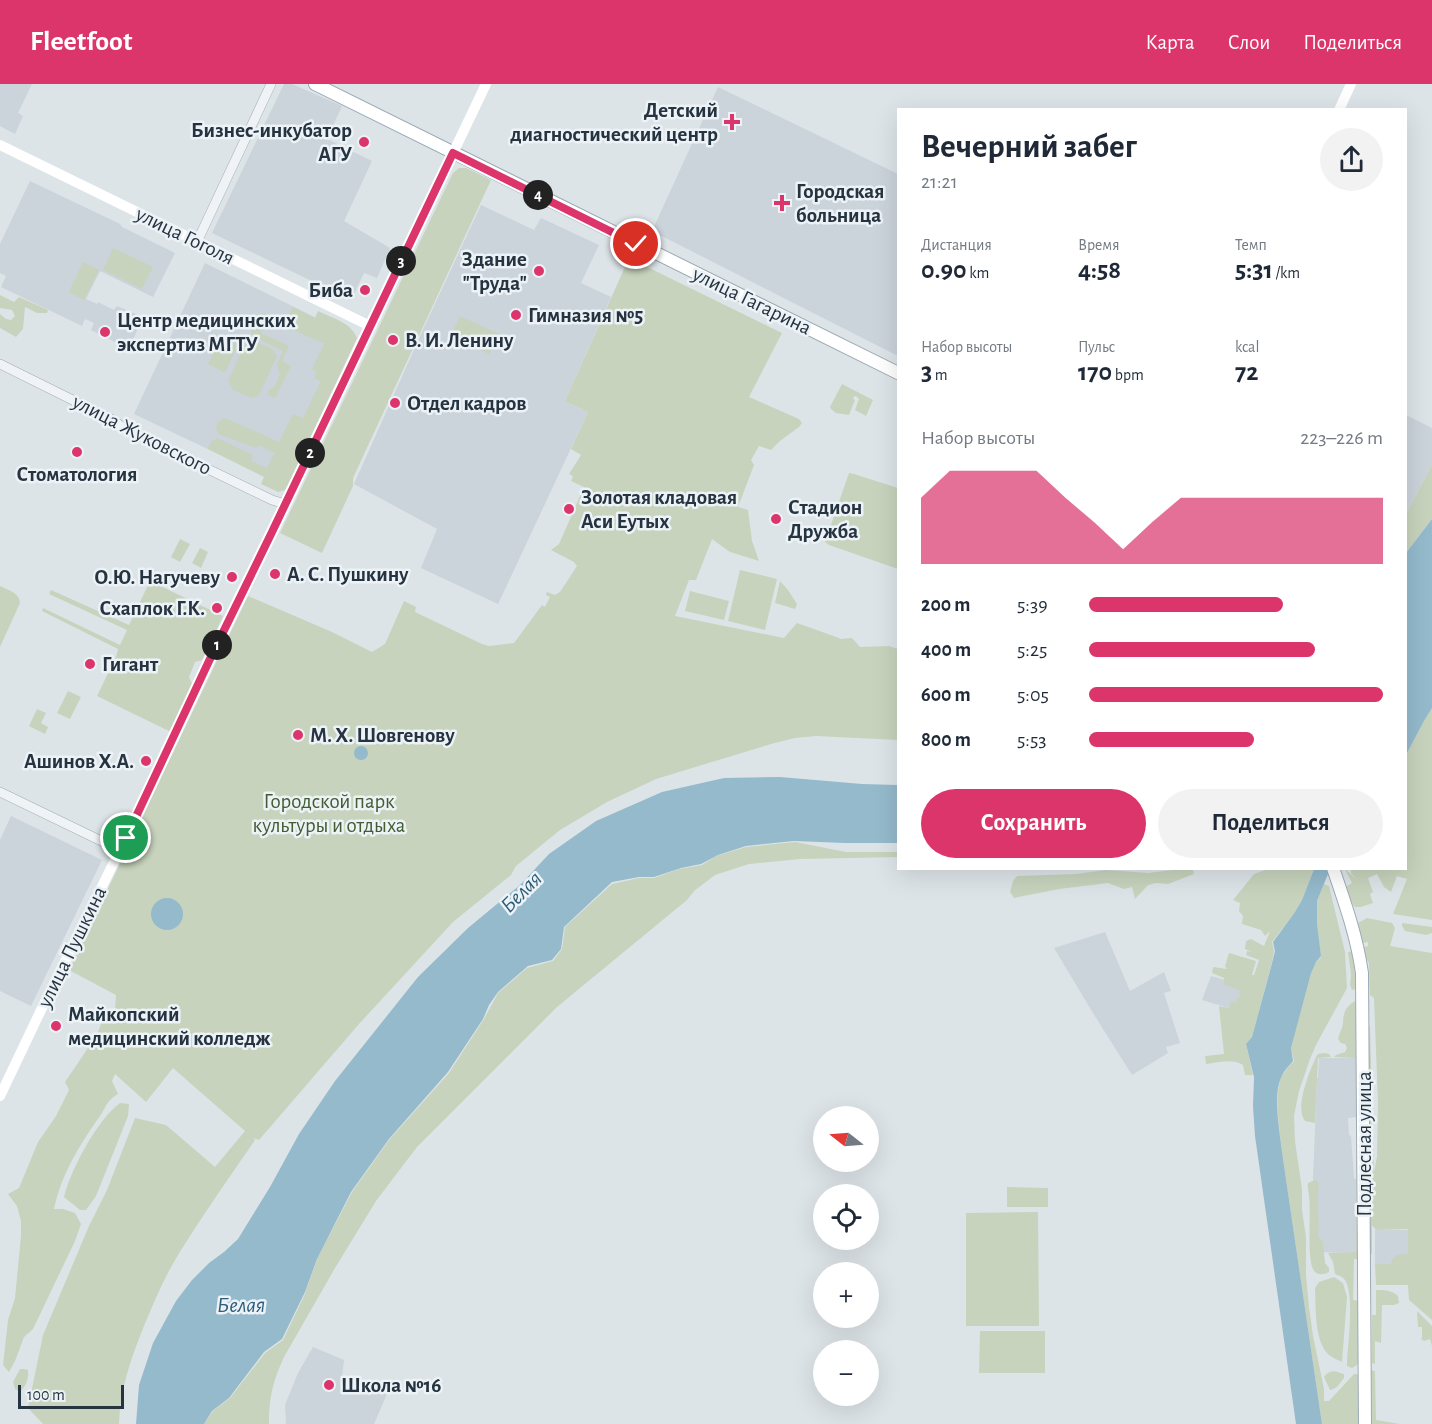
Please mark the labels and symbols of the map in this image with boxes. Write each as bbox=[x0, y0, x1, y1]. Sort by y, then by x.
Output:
place label: Детский диагностический центр bbox=[510, 100, 718, 145]
marker: Детский диагностический центр bbox=[723, 113, 741, 131]
place label: Бизнес-инкубатор АГУ bbox=[191, 120, 353, 165]
marker: Бизнес-инкубатор АГУ bbox=[357, 135, 371, 149]
pin: 4 bbox=[523, 180, 553, 210]
place label: Городская больница bbox=[796, 181, 885, 226]
marker: Городская больница bbox=[773, 194, 791, 212]
street label: улица Гоголя bbox=[132, 203, 238, 269]
pin bbox=[610, 218, 661, 269]
pin: 3 bbox=[386, 246, 416, 276]
place label: Здание "Труда" bbox=[462, 249, 527, 294]
street label: улица Гагарина bbox=[688, 263, 815, 339]
marker: Здание "Труда" bbox=[532, 264, 546, 278]
place label: Биба bbox=[309, 280, 353, 301]
marker: Биба bbox=[358, 283, 372, 297]
place label: Гимназия №5 bbox=[528, 305, 643, 326]
marker: Гимназия №5 bbox=[509, 308, 523, 322]
place label: Центр медицинских экспертиз МГТУ bbox=[117, 310, 296, 355]
marker: Центр медицинских экспертиз МГТУ bbox=[98, 325, 112, 339]
place label: В. И. Ленину bbox=[405, 330, 514, 351]
marker: В. И. Ленину bbox=[386, 333, 400, 347]
street label: улица Жуковского bbox=[68, 391, 215, 479]
place label: Отдел кадров bbox=[407, 393, 526, 414]
marker: Отдел кадров bbox=[388, 396, 402, 410]
pin: 2 bbox=[295, 438, 325, 468]
marker: Стоматология bbox=[70, 445, 84, 459]
place label: Стоматология bbox=[17, 464, 137, 485]
place label: Золотая кладовая Аси Еутых bbox=[581, 487, 737, 532]
place label: Стадион Дружба bbox=[788, 497, 862, 542]
marker: Золотая кладовая Аси Еутых bbox=[562, 502, 576, 516]
marker: Стадион Дружба bbox=[769, 512, 783, 526]
place label: А. С. Пушкину bbox=[287, 564, 409, 585]
place label: О.Ю. Нагучеву bbox=[94, 567, 221, 588]
marker: А. С. Пушкину bbox=[268, 567, 282, 581]
marker: О.Ю. Нагучеву bbox=[225, 570, 239, 584]
place label: Схаплок Г.К. bbox=[100, 598, 205, 619]
marker: Схаплок Г.К. bbox=[210, 601, 224, 615]
pin: 1 bbox=[202, 630, 232, 660]
place label: Гигант bbox=[102, 654, 159, 675]
marker: Гигант bbox=[83, 657, 97, 671]
place label: М. Х. Шовгенову bbox=[310, 725, 455, 746]
marker: М. Х. Шовгенову bbox=[291, 728, 305, 742]
place label: Ашинов Х.А. bbox=[24, 751, 134, 772]
marker: Ашинов Х.А. bbox=[139, 754, 153, 768]
park label: Городской парк культуры и отдыха bbox=[253, 791, 406, 836]
pin bbox=[100, 812, 151, 863]
water label: Белая bbox=[496, 867, 546, 917]
street label: улица Пушкина bbox=[33, 883, 110, 1012]
place label: Майкопский медицинский колледж bbox=[68, 1004, 271, 1049]
marker: Майкопский медицинский колледж bbox=[49, 1019, 63, 1033]
street label: Подлесная улица bbox=[1354, 1071, 1375, 1217]
north arrow bbox=[813, 1106, 879, 1172]
water label: Белая bbox=[217, 1294, 265, 1316]
place label: Школа №16 bbox=[341, 1375, 441, 1396]
marker: Школа №16 bbox=[322, 1378, 336, 1392]
scale bar bbox=[18, 1382, 124, 1410]

